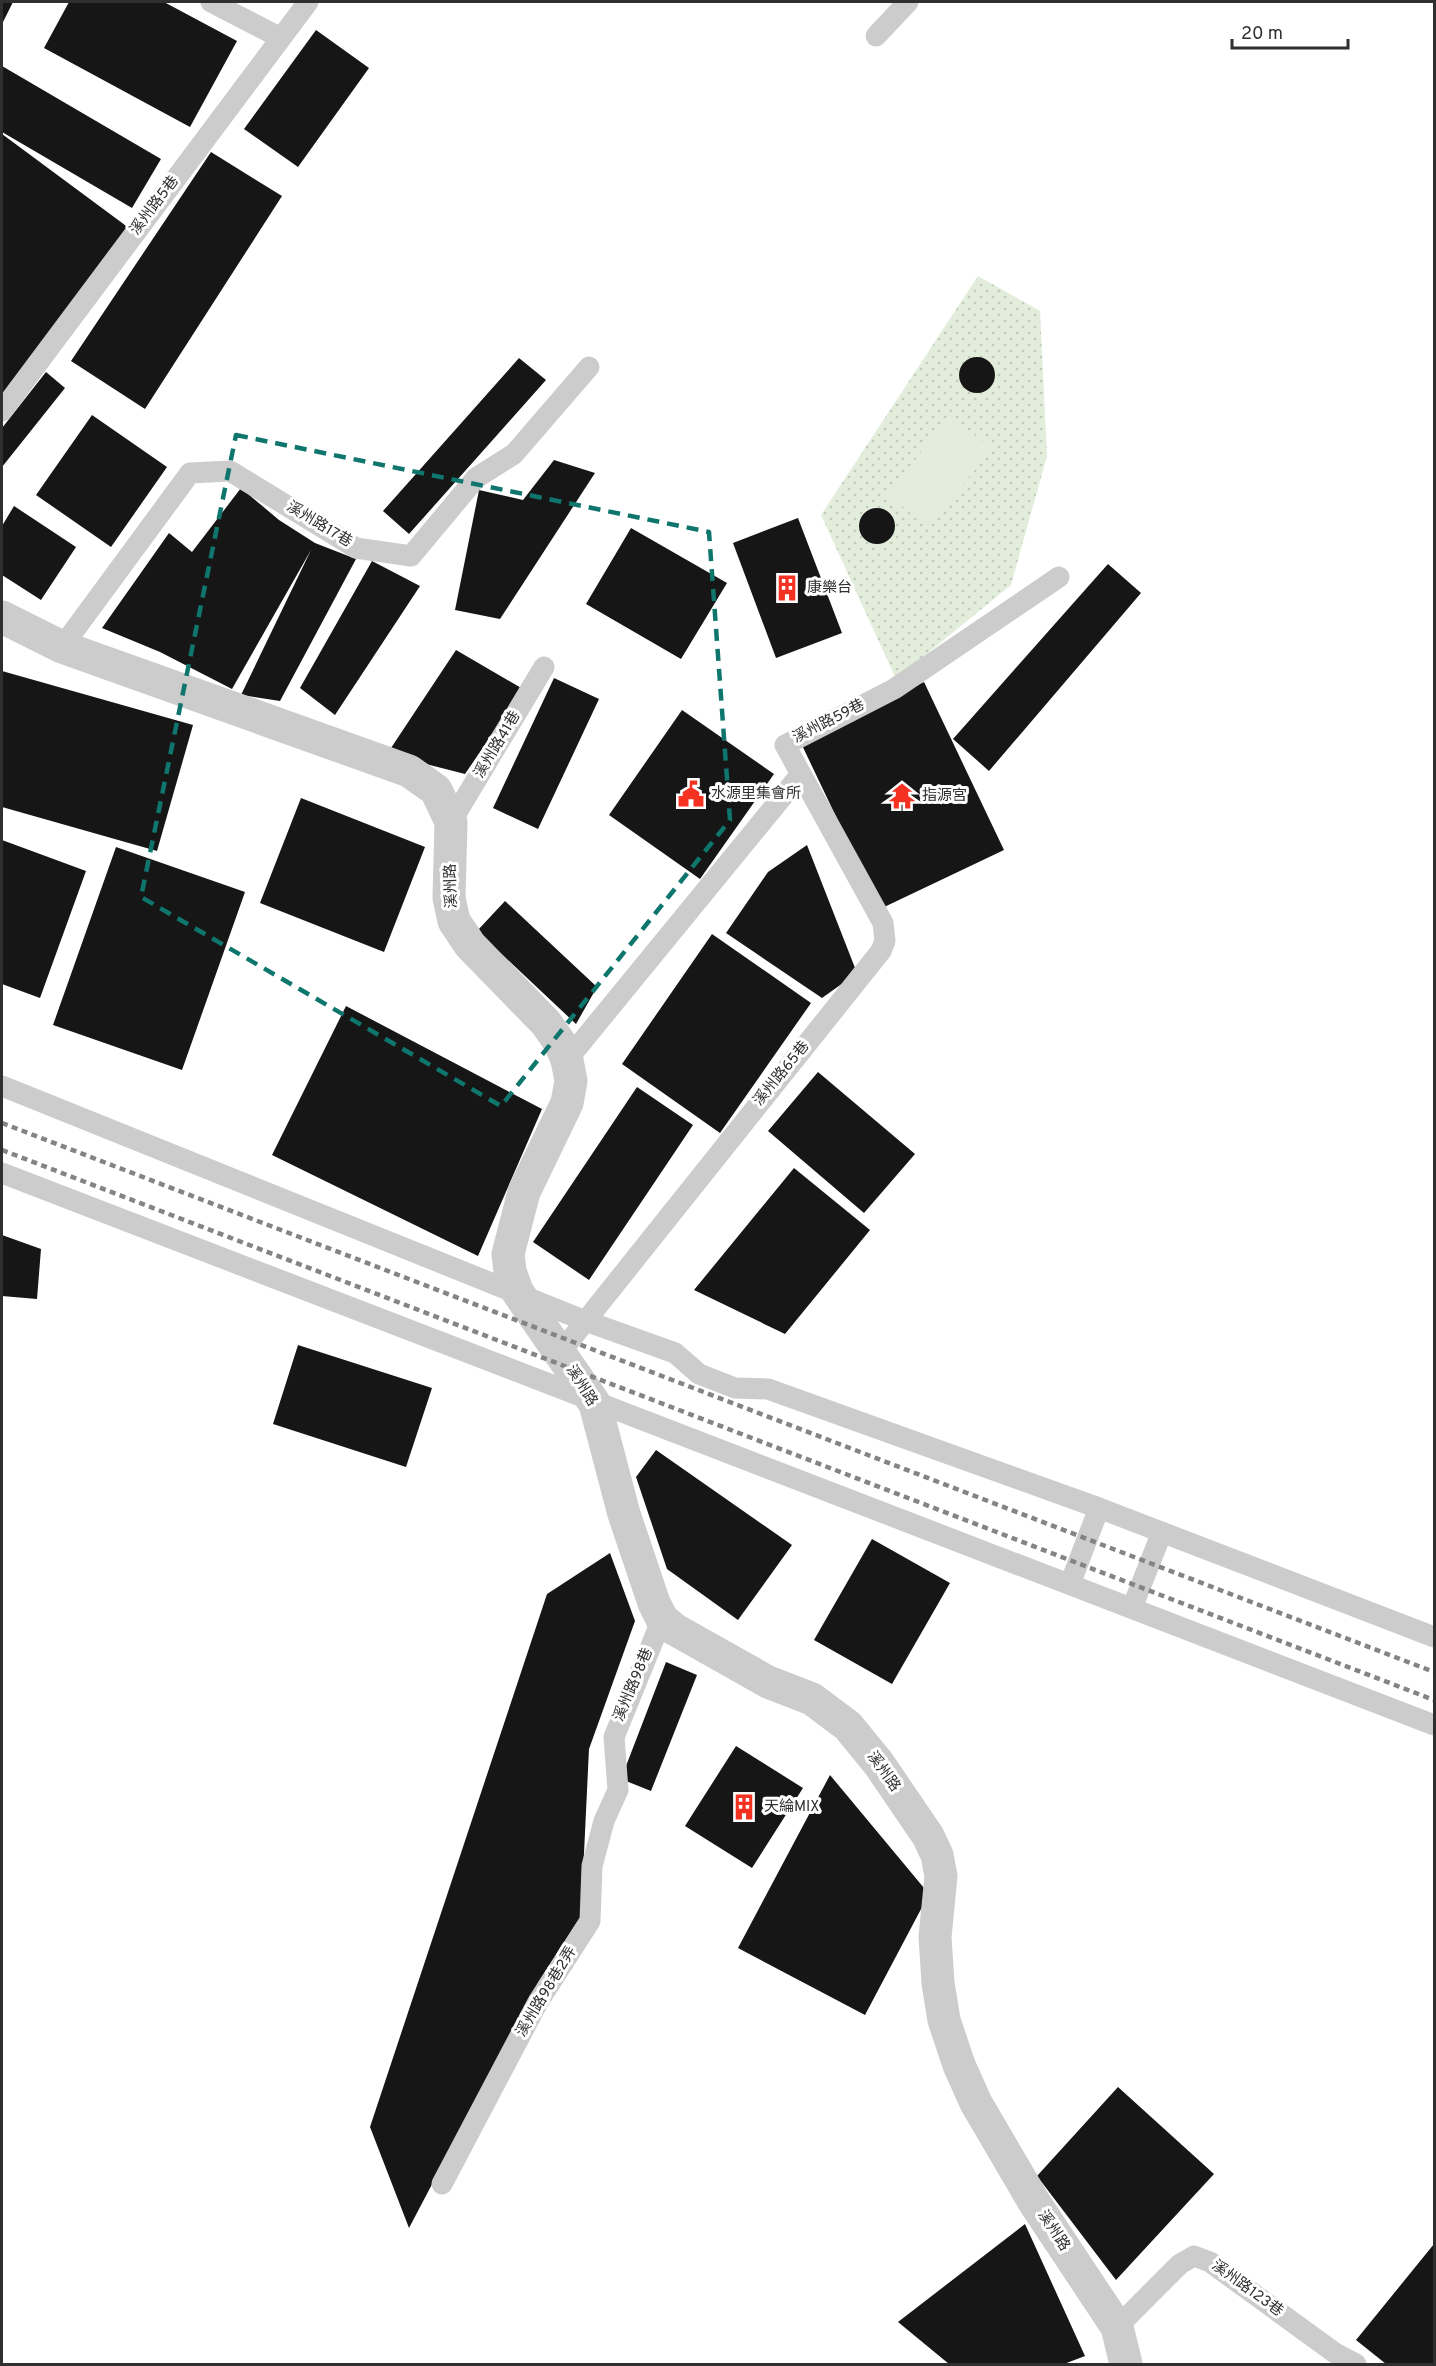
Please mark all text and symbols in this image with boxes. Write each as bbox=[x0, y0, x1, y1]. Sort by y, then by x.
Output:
scale bar bbox=[1232, 12, 1348, 50]
text: 20 m bbox=[1241, 23, 1283, 46]
street label: 溪州路5巷 bbox=[126, 172, 183, 239]
street label: 溪州路17巷 bbox=[283, 497, 356, 552]
building icon: 康樂台 bbox=[772, 573, 802, 603]
place label: 康樂台 bbox=[807, 579, 852, 598]
street label: 溪州路59巷 bbox=[789, 695, 868, 748]
street label: 溪州路41巷 bbox=[470, 707, 525, 782]
public building icon: 水源里集會所 bbox=[676, 779, 706, 809]
temple icon: 指源宮 bbox=[887, 781, 917, 811]
place label: 水源里集會所 bbox=[711, 785, 801, 804]
place label: 指源宮 bbox=[922, 787, 967, 806]
street label: 溪州路 bbox=[441, 863, 462, 909]
street label: 溪州路65巷 bbox=[749, 1037, 814, 1110]
street label: 溪州路 bbox=[561, 1361, 602, 1410]
street label: 溪州路98巷 bbox=[609, 1645, 658, 1725]
street label: 溪州路 bbox=[862, 1748, 905, 1796]
building icon: 天綸MIX bbox=[729, 1792, 759, 1822]
place label: 天綸MIX bbox=[764, 1798, 819, 1817]
street label: 溪州路98巷2弄 bbox=[512, 1943, 581, 2041]
street label: 溪州路 bbox=[1033, 2206, 1074, 2255]
street label: 溪州路123巷 bbox=[1208, 2256, 1287, 2321]

